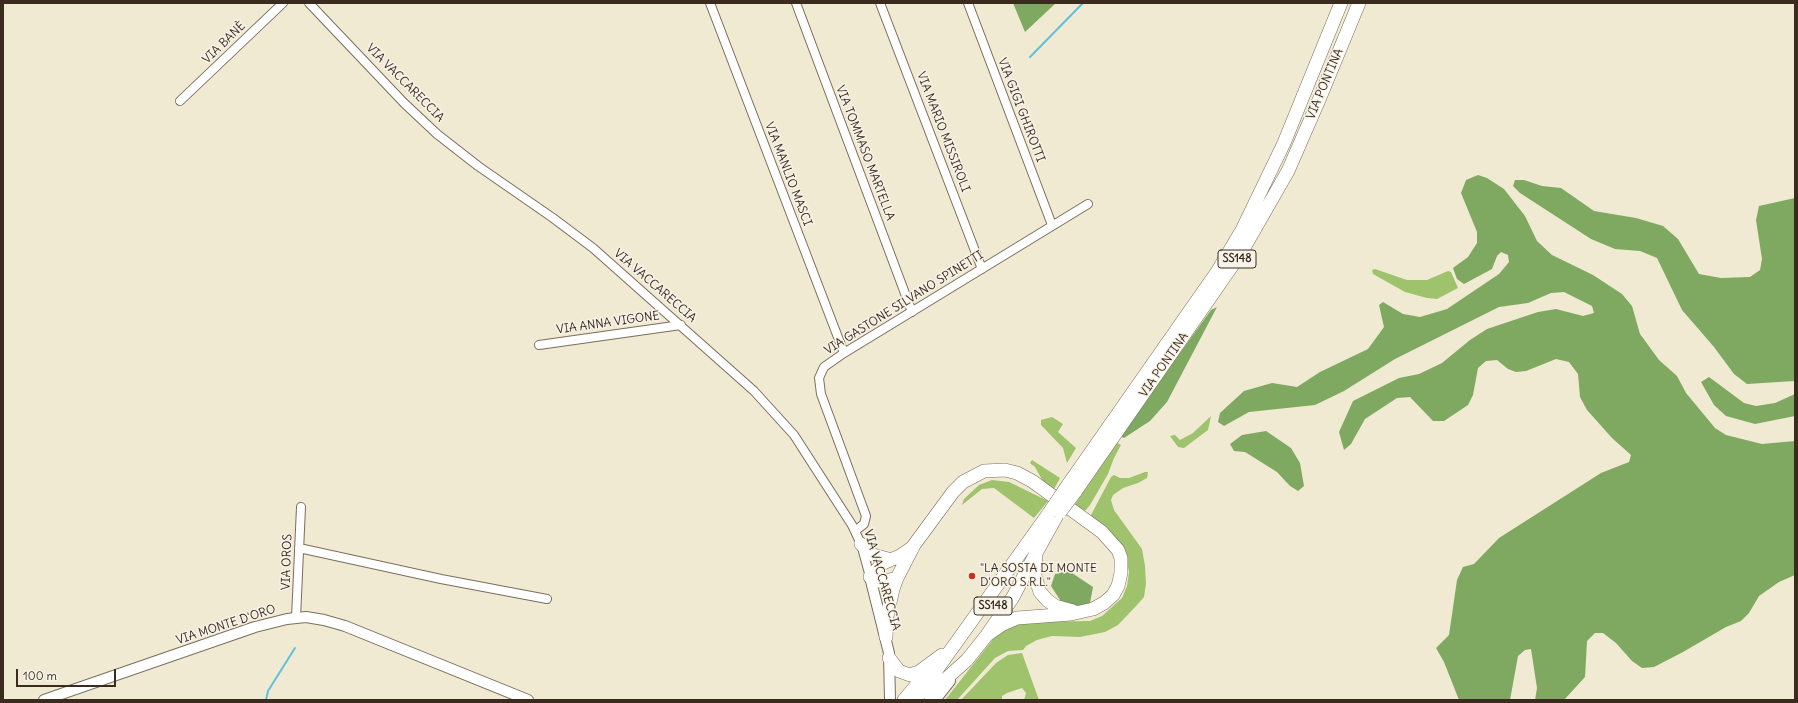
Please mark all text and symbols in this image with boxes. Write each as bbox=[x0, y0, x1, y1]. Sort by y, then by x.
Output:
street label: VIA BANÈ bbox=[200, 19, 248, 67]
street label: VIA VACCARECCIA bbox=[363, 41, 447, 125]
street label: VIA PONTINA bbox=[1304, 46, 1346, 122]
street label: VIA GIGI GHIROTTI bbox=[994, 56, 1048, 164]
street label: VIA MARIO MISSIROLI bbox=[913, 70, 973, 194]
street label: VIA TOMMASO MARTELLA bbox=[833, 83, 897, 223]
street label: VIA MANLIO MASCI bbox=[762, 120, 814, 228]
street label: VIA VACCARECCIA bbox=[611, 246, 699, 326]
street label: VIA GASTONE SILVANO SPINETTI bbox=[822, 248, 986, 358]
road number: SS148 bbox=[1218, 250, 1256, 268]
street label: VIA ANNA VIGONE bbox=[556, 309, 660, 337]
street label: VIA PONTINA bbox=[1136, 330, 1192, 400]
street label: VIA VACCARECCIA bbox=[861, 528, 903, 632]
street label: VIA OROS bbox=[279, 534, 295, 590]
place label: "LA SOSTA DI MONTE D'ORO S.R.L." bbox=[980, 562, 1097, 590]
marker: "LA SOSTA DI MONTE D'ORO S.R.L." bbox=[967, 571, 977, 581]
road number: SS148 bbox=[974, 597, 1012, 615]
street label: VIA MONTE D'ORO bbox=[174, 602, 278, 648]
scale bar bbox=[18, 661, 118, 687]
text: 100 m bbox=[23, 668, 57, 683]

